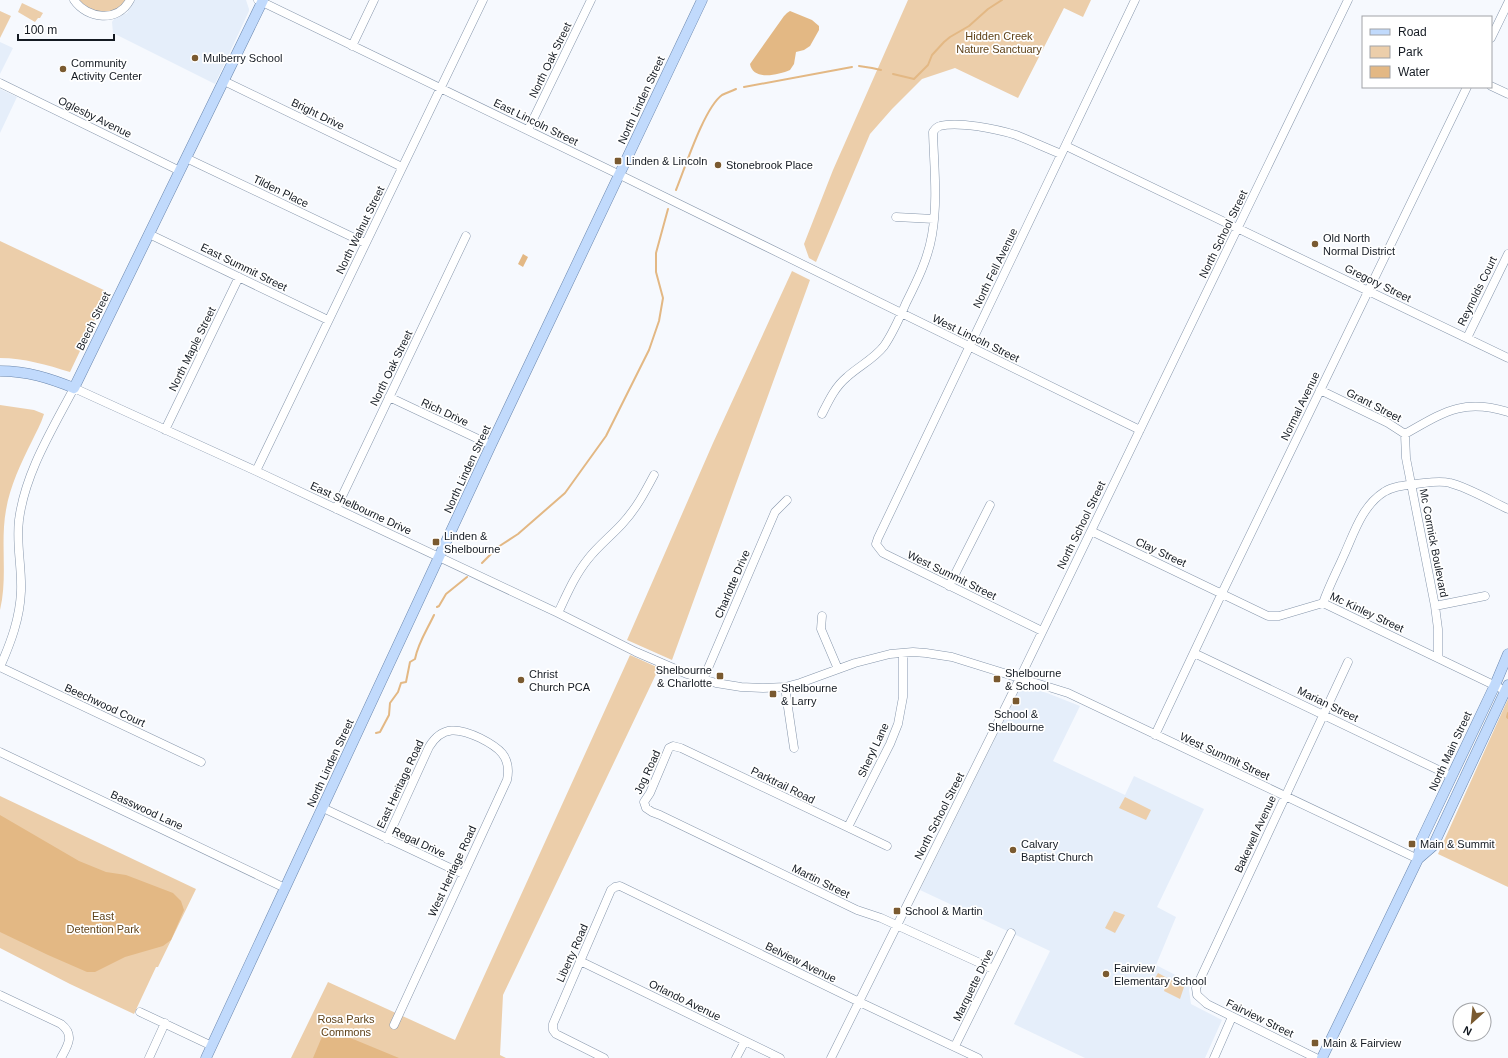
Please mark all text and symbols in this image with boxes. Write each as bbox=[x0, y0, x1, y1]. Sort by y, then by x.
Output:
scale bar bbox=[18, 16, 114, 42]
legend bbox=[1362, 16, 1492, 88]
street label: North Oak Street bbox=[527, 20, 573, 100]
text: 100 m bbox=[24, 23, 57, 37]
text: Road bbox=[1398, 25, 1427, 39]
park label: Hidden Creek Nature Sanctuary bbox=[956, 30, 1042, 55]
text: Park bbox=[1398, 45, 1424, 59]
place label: Mulberry School bbox=[203, 52, 282, 64]
marker: Mulberry School bbox=[190, 53, 200, 63]
street label: North Linden Street bbox=[615, 54, 667, 146]
place label: Community Activity Center bbox=[71, 57, 142, 82]
marker: Community Activity Center bbox=[58, 64, 68, 74]
text: Water bbox=[1398, 65, 1430, 79]
street label: Oglesby Avenue bbox=[56, 94, 134, 140]
street label: Bright Drive bbox=[290, 96, 346, 132]
street label: East Lincoln Street bbox=[492, 96, 580, 148]
place label: Linden & Lincoln bbox=[626, 155, 707, 167]
marker: Linden & Lincoln bbox=[613, 156, 623, 166]
place label: Stonebrook Place bbox=[726, 159, 813, 171]
marker: Stonebrook Place bbox=[713, 160, 723, 170]
street label: Tilden Place bbox=[251, 172, 311, 210]
street label: North Walnut Street bbox=[334, 184, 386, 276]
street label: North School Street bbox=[1197, 188, 1249, 280]
street label: North Fell Avenue bbox=[970, 226, 1020, 310]
place label: Old North Normal District bbox=[1323, 232, 1395, 257]
marker: Old North Normal District bbox=[1310, 239, 1320, 249]
street label: East Summit Street bbox=[199, 241, 289, 293]
street label: Reynolds Court bbox=[1455, 254, 1499, 328]
street label: Gregory Street bbox=[1343, 262, 1413, 304]
street label: Beech Street bbox=[74, 290, 112, 352]
street label: North Maple Street bbox=[166, 305, 218, 393]
street label: West Lincoln Street bbox=[931, 312, 1021, 364]
street label: North Oak Street bbox=[368, 328, 414, 408]
street label: Normal Avenue bbox=[1278, 370, 1322, 442]
street label: Grant Street bbox=[1345, 386, 1403, 424]
street label: Rich Drive bbox=[419, 396, 471, 428]
street label: North Linden Street bbox=[441, 423, 493, 515]
street label: East Shelbourne Drive bbox=[309, 479, 413, 537]
street label: North School Street bbox=[1055, 479, 1107, 571]
street label: Mc Cormick Boulevard bbox=[1418, 488, 1450, 598]
place label: Linden & Shelbourne bbox=[444, 530, 500, 555]
street label: Clay Street bbox=[1134, 535, 1188, 569]
marker: Linden & Shelbourne bbox=[431, 537, 441, 547]
street label: Charlotte Drive bbox=[712, 548, 752, 620]
street label: West Summit Street bbox=[906, 548, 998, 602]
street label: Mc Kinley Street bbox=[1328, 590, 1406, 634]
place label: Shelbourne & Charlotte bbox=[656, 664, 712, 689]
place label: Shelbourne & School bbox=[1005, 667, 1061, 692]
place label: Christ Church PCA bbox=[529, 668, 591, 693]
marker: Shelbourne & Charlotte bbox=[715, 671, 725, 681]
marker: Shelbourne & School bbox=[992, 674, 1002, 684]
marker: Christ Church PCA bbox=[516, 675, 526, 685]
street label: Beechwood Court bbox=[63, 681, 147, 729]
place label: Shelbourne & Larry bbox=[781, 682, 837, 707]
street label: Marian Street bbox=[1296, 684, 1360, 724]
marker: Shelbourne & Larry bbox=[768, 689, 778, 699]
marker: School & Shelbourne bbox=[1011, 696, 1021, 706]
place label: School & Shelbourne bbox=[988, 708, 1044, 733]
street label: North Main Street bbox=[1426, 709, 1474, 793]
street label: North Linden Street bbox=[304, 717, 356, 809]
street label: Sheryl Lane bbox=[855, 721, 891, 779]
street label: West Summit Street bbox=[1178, 730, 1272, 782]
street label: East Heritage Road bbox=[374, 738, 426, 830]
street label: Jog Road bbox=[632, 748, 662, 796]
street label: Parktrail Road bbox=[749, 764, 817, 806]
street label: North School Street bbox=[912, 771, 966, 861]
street label: Basswood Lane bbox=[109, 788, 185, 832]
street label: Bakewell Avenue bbox=[1232, 794, 1278, 874]
street label: Regal Drive bbox=[390, 824, 448, 860]
street label: West Heritage Road bbox=[426, 824, 478, 918]
place label: Calvary Baptist Church bbox=[1021, 838, 1093, 863]
place label: Main & Summit bbox=[1420, 838, 1495, 850]
marker: Main & Summit bbox=[1407, 839, 1417, 849]
marker: Calvary Baptist Church bbox=[1008, 845, 1018, 855]
street label: Martin Street bbox=[790, 862, 852, 900]
place label: School & Martin bbox=[905, 905, 983, 917]
marker: School & Martin bbox=[892, 906, 902, 916]
park label: East Detention Park bbox=[67, 910, 140, 935]
street label: Liberty Road bbox=[554, 922, 590, 984]
street label: Belview Avenue bbox=[764, 940, 838, 984]
street label: Marquette Drive bbox=[950, 947, 996, 1023]
place label: Fairview Elementary School bbox=[1114, 962, 1206, 987]
marker: Fairview Elementary School bbox=[1101, 969, 1111, 979]
street label: Orlando Avenue bbox=[647, 977, 723, 1023]
street label: Fairview Street bbox=[1224, 997, 1296, 1039]
north arrow bbox=[1452, 1002, 1492, 1042]
park label: Rosa Parks Commons bbox=[318, 1013, 375, 1038]
text: N bbox=[1461, 1024, 1474, 1038]
place label: Main & Fairview bbox=[1323, 1037, 1401, 1049]
marker: Main & Fairview bbox=[1310, 1038, 1320, 1048]

